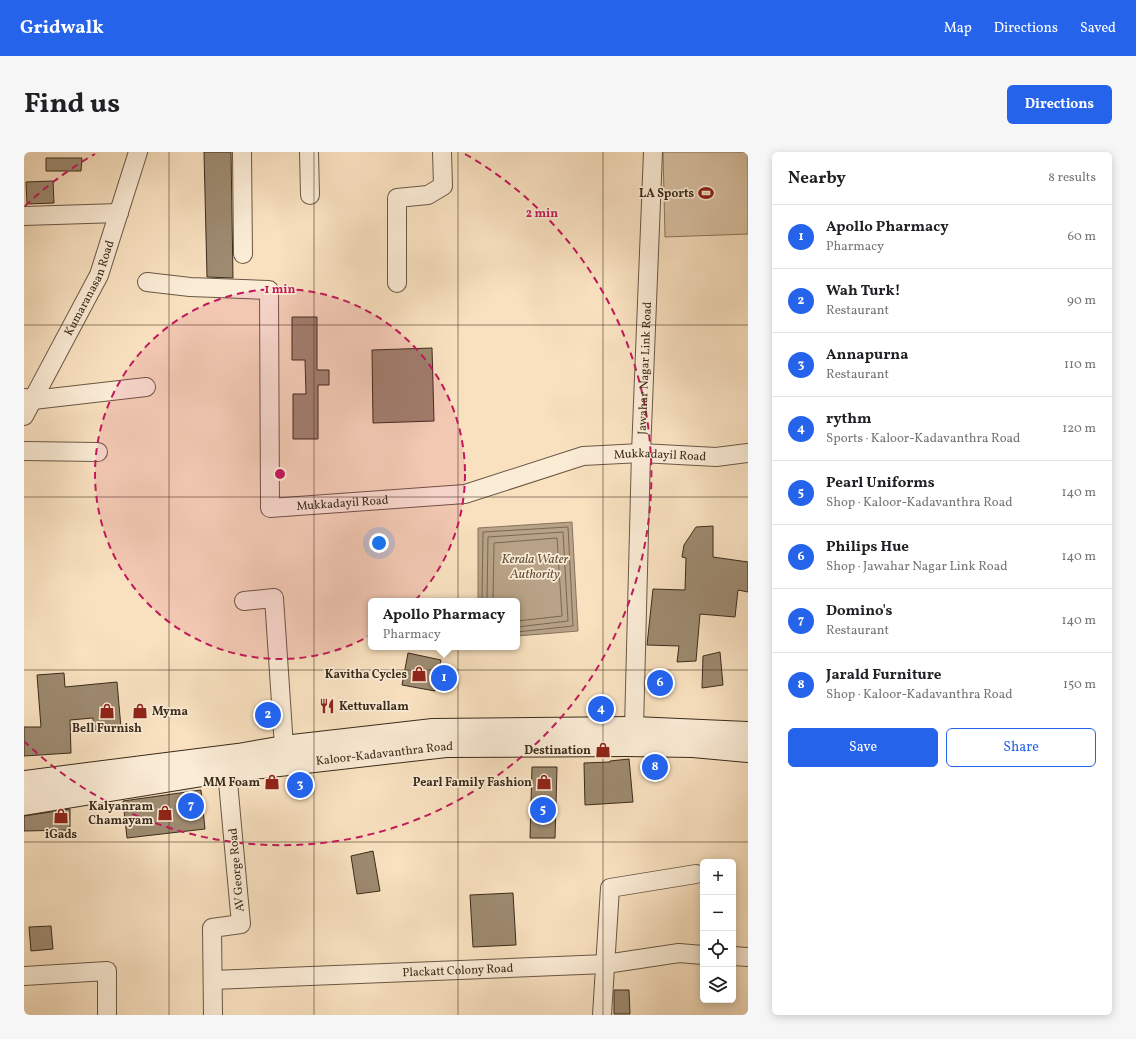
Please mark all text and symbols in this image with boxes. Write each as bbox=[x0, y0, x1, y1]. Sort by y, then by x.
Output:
text: Gridwalk bbox=[20, 15, 104, 41]
text: Map bbox=[944, 19, 972, 38]
text: Directions bbox=[994, 19, 1058, 38]
text: Saved bbox=[1080, 19, 1116, 38]
text: Find us bbox=[24, 85, 120, 124]
button: Directions bbox=[1007, 85, 1112, 124]
text: Nearby bbox=[788, 167, 846, 190]
text: 8 results bbox=[1048, 169, 1096, 187]
sports icon: LA Sports bbox=[697, 184, 715, 202]
place label: LA Sports bbox=[639, 186, 694, 202]
text: 2 min bbox=[526, 206, 558, 222]
text: Apollo Pharmacy bbox=[826, 217, 949, 238]
text: 1 bbox=[798, 228, 804, 246]
text: 60 m bbox=[1068, 228, 1096, 246]
street label: Kumaranasan Road bbox=[61, 238, 119, 339]
text: Pharmacy bbox=[826, 238, 884, 256]
text: Wah Turk! bbox=[826, 281, 901, 302]
text: 1 min bbox=[265, 282, 296, 298]
text: 2 bbox=[798, 292, 804, 310]
text: 90 m bbox=[1067, 292, 1096, 310]
street label: Jawahar Nagar Link Road bbox=[635, 301, 656, 435]
text: Restaurant bbox=[826, 302, 889, 320]
text: Annapurna bbox=[826, 345, 908, 366]
text: 3 bbox=[798, 356, 804, 374]
text: 110 m bbox=[1064, 356, 1096, 374]
text: Restaurant bbox=[826, 366, 889, 384]
text: rythm bbox=[826, 409, 871, 430]
text: 4 bbox=[797, 420, 805, 438]
text: 120 m bbox=[1062, 420, 1096, 438]
text: Sports · Kaloor-Kadavanthra Road bbox=[826, 430, 1020, 448]
street label: Mukkadayil Road bbox=[614, 446, 707, 465]
centre of rings bbox=[273, 467, 287, 481]
text: Pearl Uniforms bbox=[826, 473, 935, 494]
text: 5 bbox=[798, 484, 804, 502]
text: 140 m bbox=[1062, 484, 1096, 502]
street label: Mukkadayil Road bbox=[296, 492, 389, 515]
text: Shop · Kaloor-Kadavanthra Road bbox=[826, 494, 1013, 512]
your location bbox=[369, 533, 389, 553]
text: Philips Hue bbox=[826, 537, 909, 558]
text: 6 bbox=[797, 548, 805, 566]
text: 140 m bbox=[1062, 548, 1096, 566]
water label: Kerala Water Authority bbox=[502, 551, 569, 584]
text: Shop · Jawahar Nagar Link Road bbox=[826, 558, 1007, 576]
popup bbox=[368, 598, 520, 650]
text: Domino's bbox=[826, 601, 892, 622]
text: Apollo Pharmacy bbox=[383, 605, 505, 626]
text: 7 bbox=[798, 612, 804, 630]
text: 140 m bbox=[1062, 612, 1096, 630]
text: Restaurant bbox=[826, 622, 889, 640]
text: Pharmacy bbox=[383, 626, 441, 644]
pin: 1 bbox=[431, 663, 457, 693]
shop icon: Kavitha Cycles bbox=[410, 665, 428, 683]
text: Jarald Furniture bbox=[826, 665, 942, 686]
place label: Kavitha Cycles bbox=[325, 667, 407, 683]
pin: 6 bbox=[647, 668, 673, 698]
text: 8 bbox=[797, 676, 805, 694]
text: 150 m bbox=[1063, 676, 1096, 694]
text: Shop · Kaloor-Kadavanthra Road bbox=[826, 686, 1013, 704]
pin: 4 bbox=[588, 694, 614, 724]
restaurant icon: Kettuvallam bbox=[318, 697, 336, 715]
place label: Kettuvallam bbox=[339, 699, 409, 715]
pin: 2 bbox=[255, 700, 281, 730]
shop icon: Bell Furnish bbox=[98, 702, 116, 720]
shop icon: Myma bbox=[131, 702, 149, 720]
place label: Myma bbox=[152, 704, 188, 720]
place label: Bell Furnish bbox=[72, 721, 142, 737]
button: Save bbox=[788, 728, 938, 767]
button: Share bbox=[946, 728, 1096, 767]
street label: Kaloor-Kadavanthra Road bbox=[315, 739, 453, 770]
shop icon: Destination bbox=[594, 741, 612, 759]
place label: Destination bbox=[524, 743, 591, 759]
pin: 8 bbox=[642, 752, 668, 782]
pin: 3 bbox=[287, 770, 313, 800]
shop icon: MM Foam bbox=[263, 773, 281, 791]
shop icon: Pearl Family Fashion bbox=[535, 773, 553, 791]
place label: MM Foam bbox=[203, 775, 260, 791]
place label: Pearl Family Fashion bbox=[413, 775, 532, 791]
pin: 7 bbox=[178, 791, 204, 821]
pin: 5 bbox=[530, 795, 556, 825]
place label: Kalyanram Chamayam bbox=[88, 799, 153, 829]
shop icon: Kalyanram Chamayam bbox=[156, 804, 174, 822]
shop icon: iGads bbox=[52, 807, 70, 825]
place label: iGads bbox=[45, 827, 78, 843]
street label: AV George Road bbox=[225, 827, 249, 913]
map controls bbox=[700, 859, 736, 1003]
button: + bbox=[700, 859, 736, 895]
button: − bbox=[700, 895, 736, 931]
button: locate bbox=[700, 931, 736, 967]
street label: Plackatt Colony Road bbox=[402, 961, 514, 981]
button: layers bbox=[700, 967, 736, 1003]

